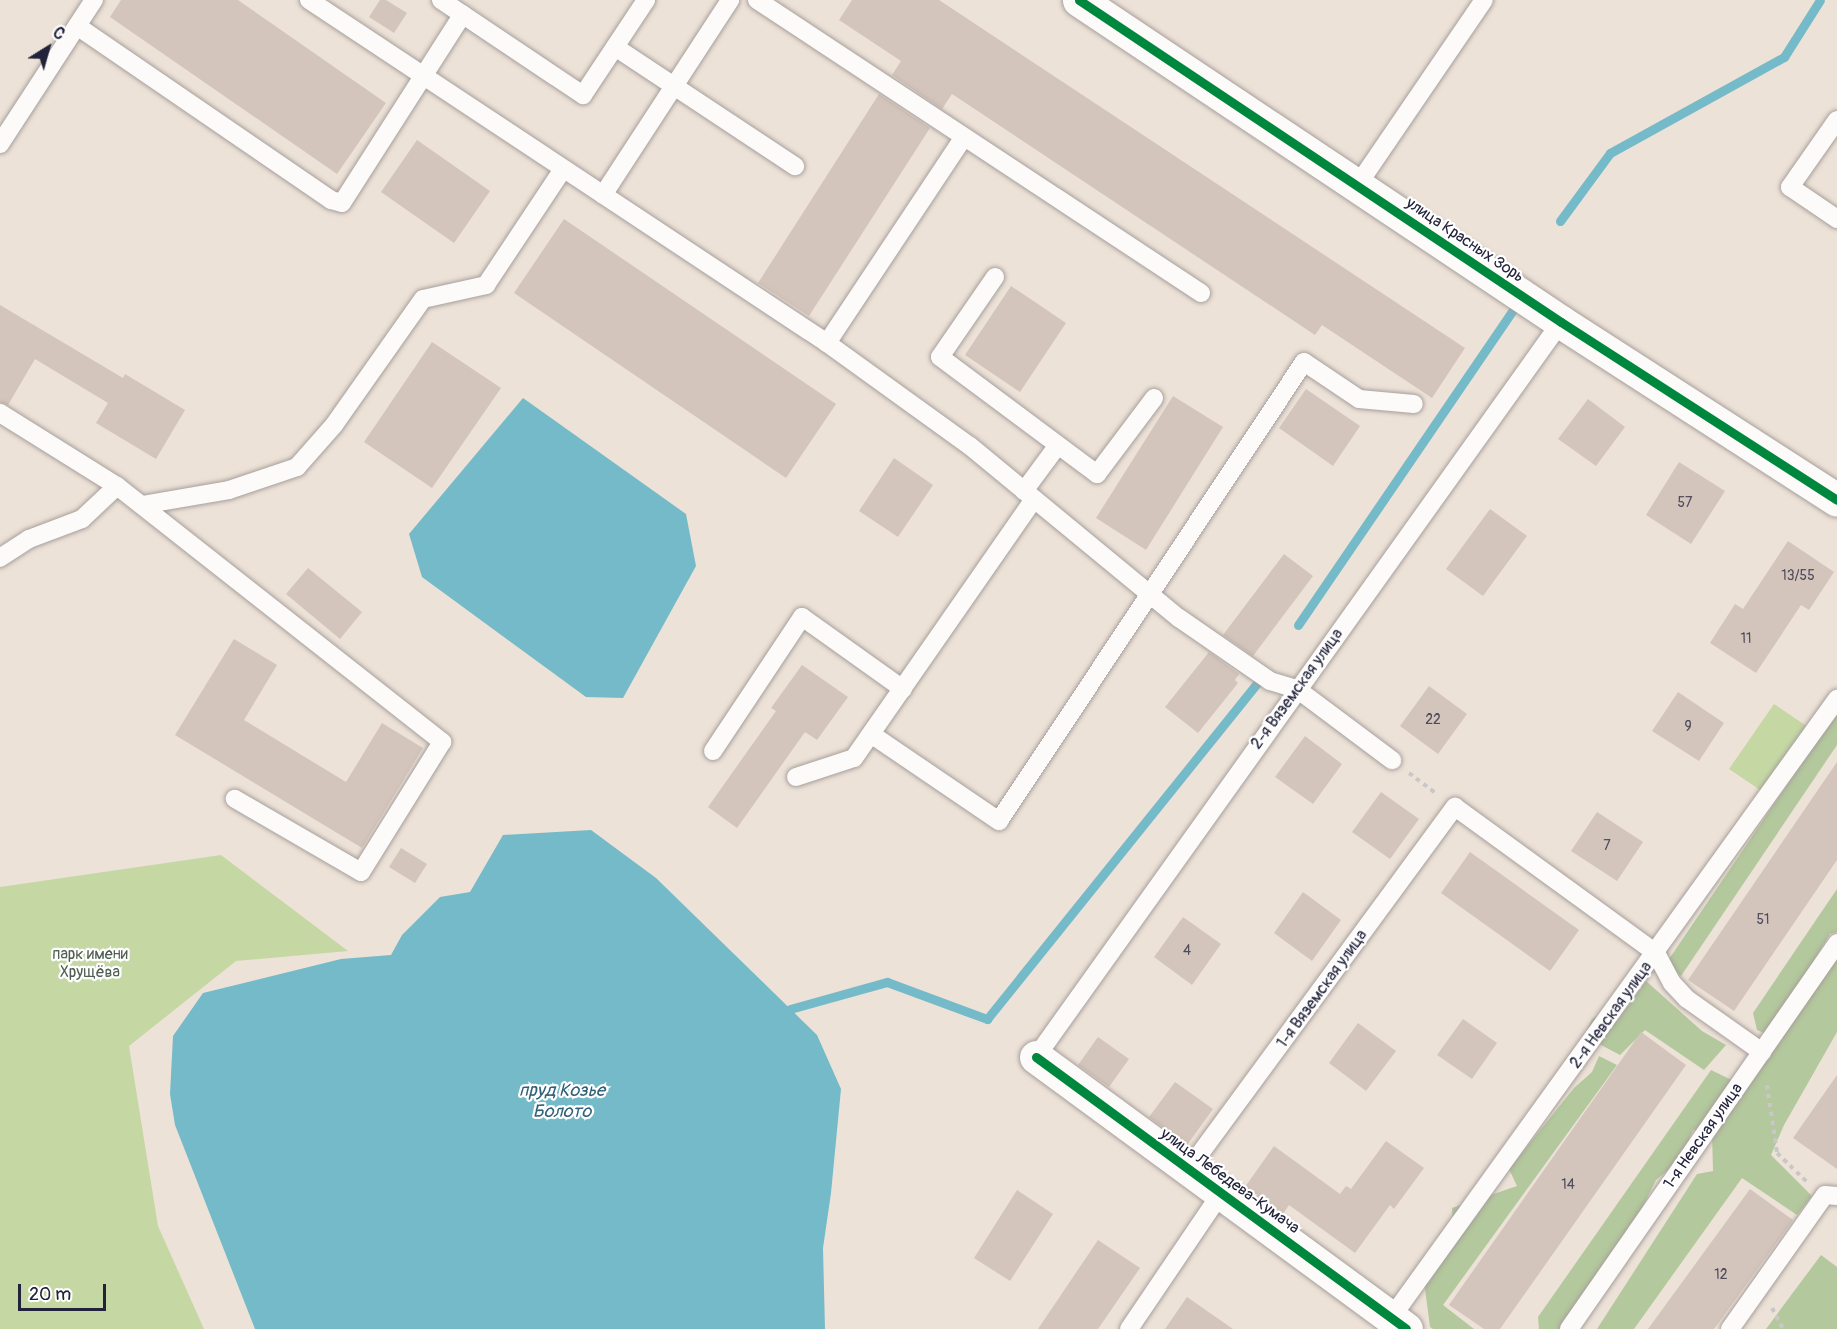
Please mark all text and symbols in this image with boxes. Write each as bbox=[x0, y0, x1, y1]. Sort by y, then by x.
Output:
north arrow bbox=[18, 18, 78, 78]
text: С bbox=[49, 23, 69, 45]
street label: улица Красных Зорь bbox=[1402, 193, 1528, 287]
house number: 57 bbox=[1678, 495, 1692, 511]
house number: 13/55 bbox=[1781, 568, 1815, 584]
street label: 2-я Вяземская улица bbox=[1247, 625, 1347, 753]
house number: 11 bbox=[1741, 631, 1751, 647]
house number: 22 bbox=[1425, 712, 1441, 728]
house number: 9 bbox=[1684, 719, 1692, 735]
house number: 7 bbox=[1603, 838, 1611, 854]
house number: 51 bbox=[1756, 912, 1770, 928]
street label: 1-я Вяземская улица bbox=[1273, 926, 1371, 1052]
house number: 4 bbox=[1183, 943, 1191, 959]
park label: парк имени Хрущёва bbox=[52, 944, 128, 982]
street label: 2-я Невская улица bbox=[1566, 958, 1656, 1072]
street label: 1-я Невская улица bbox=[1659, 1079, 1747, 1193]
water label: пруд Козье Болото bbox=[519, 1081, 605, 1124]
street label: улица Лебедева-Кумача bbox=[1157, 1124, 1303, 1238]
house number: 14 bbox=[1561, 1177, 1575, 1193]
house number: 12 bbox=[1714, 1267, 1728, 1283]
scale bar bbox=[21, 1272, 110, 1310]
text: 20 m bbox=[29, 1283, 71, 1306]

